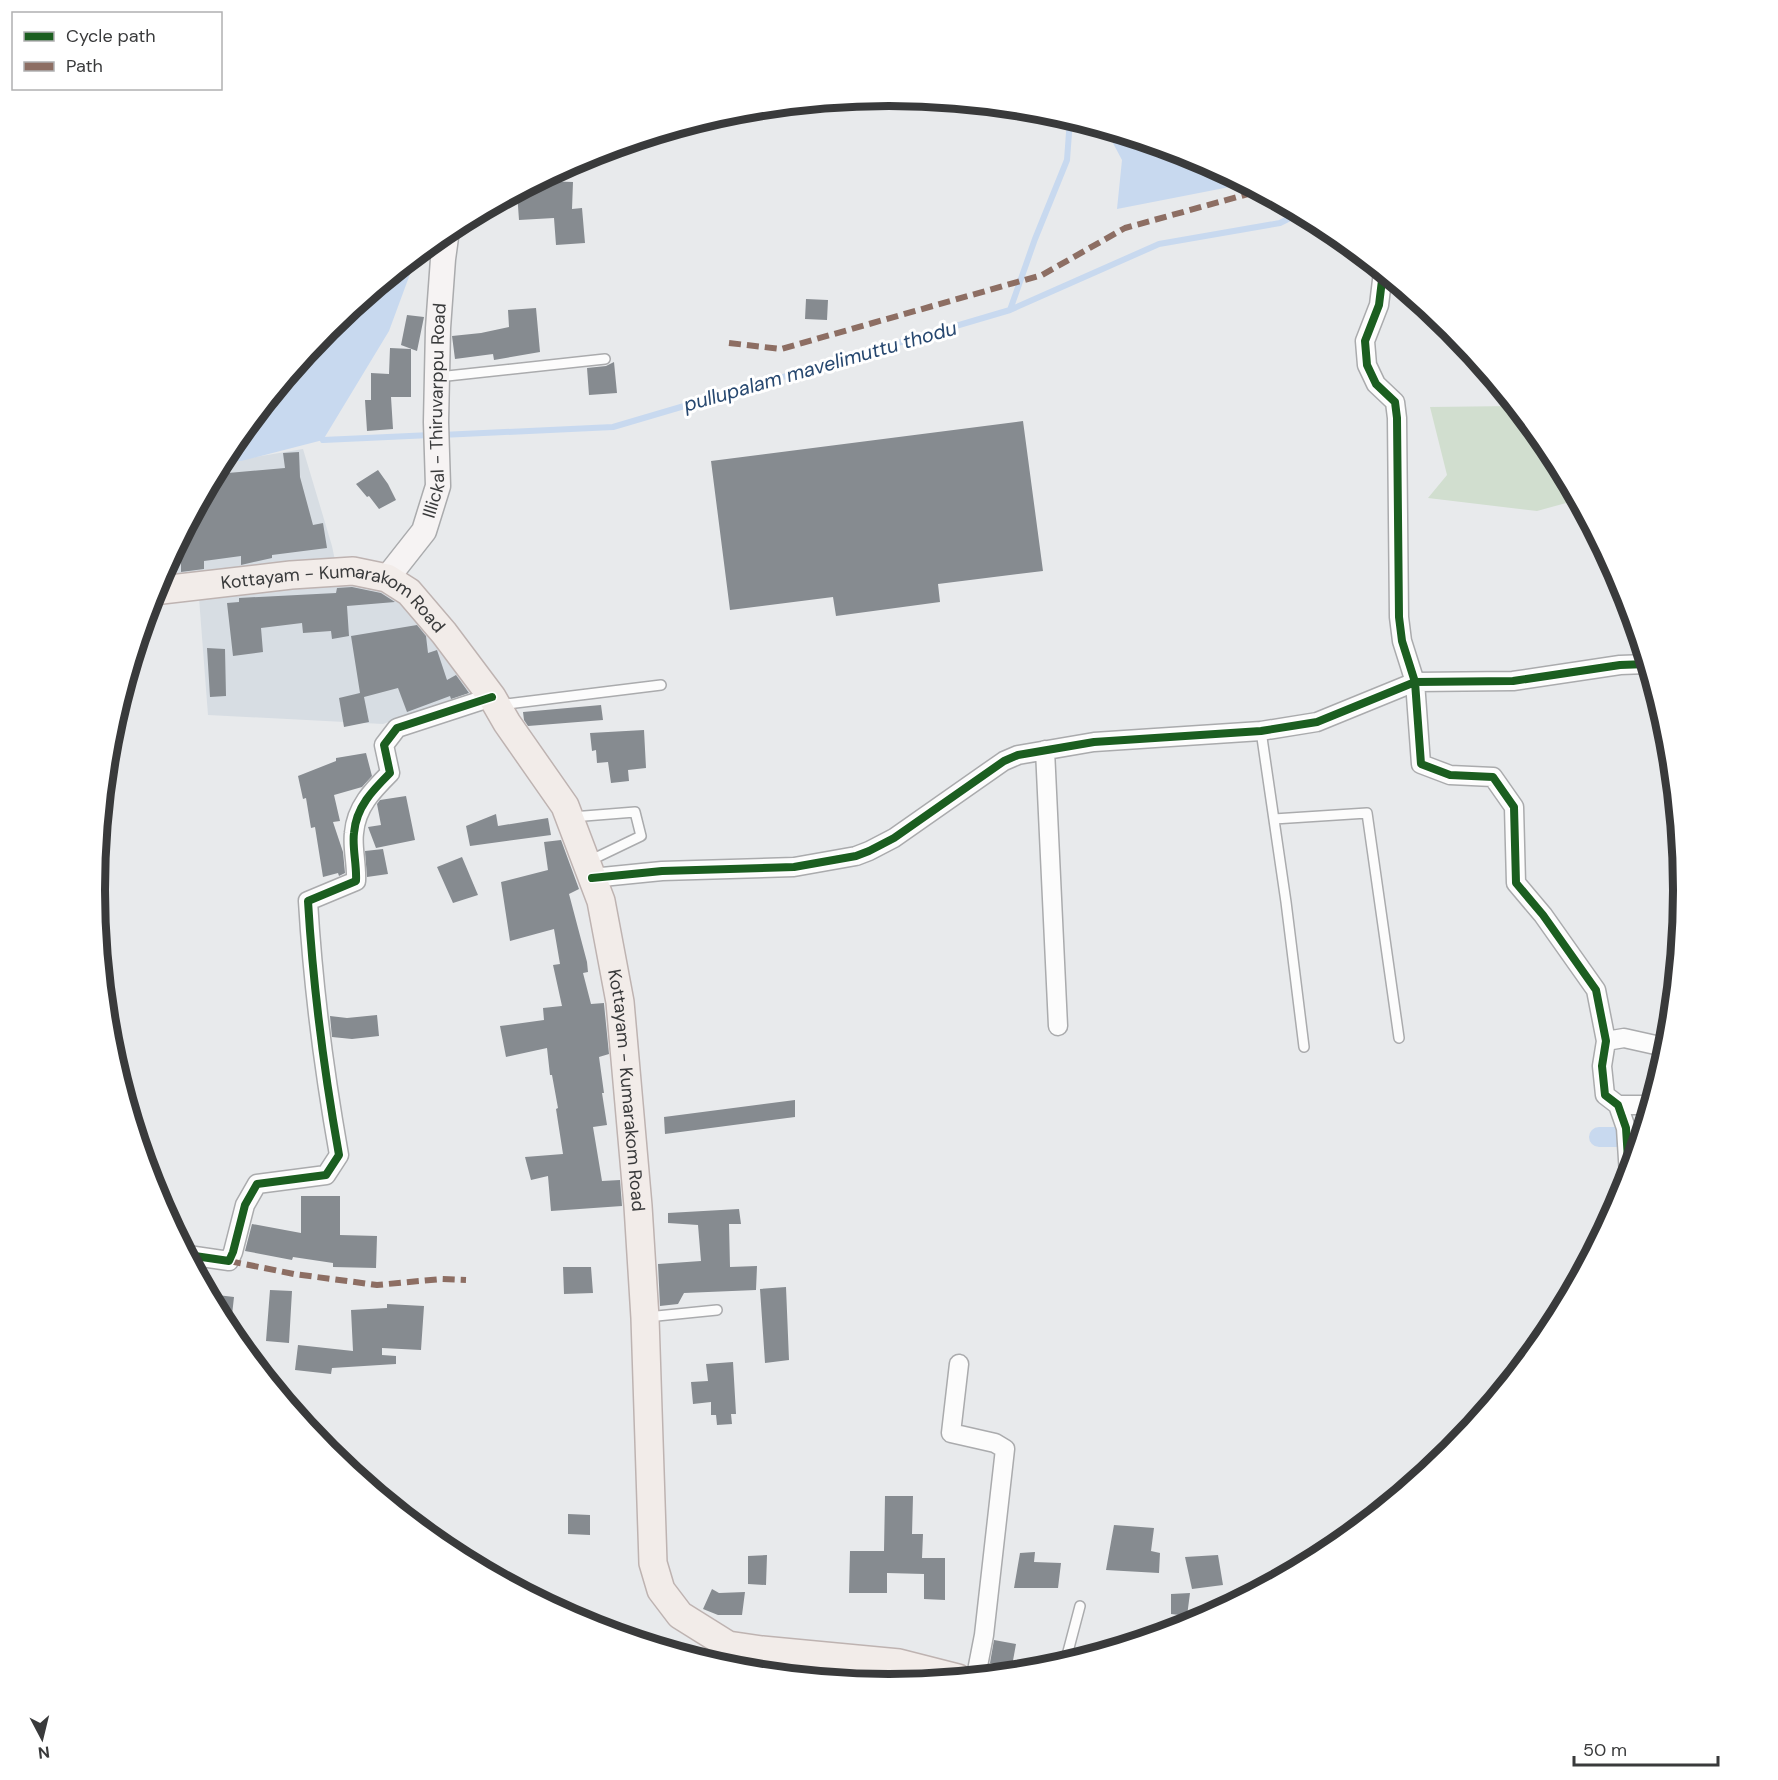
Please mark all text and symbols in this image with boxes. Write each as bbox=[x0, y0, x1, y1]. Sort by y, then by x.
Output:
legend bbox=[12, 12, 222, 90]
text: Cycle path bbox=[66, 24, 156, 48]
text: Path bbox=[66, 54, 103, 78]
street label: Illickal - Thiruvarppu Road bbox=[417, 302, 452, 521]
water label: pullupalam mavelimuttu thodu bbox=[679, 315, 960, 418]
street label: Kottayam - Kumarakom Road bbox=[220, 559, 450, 638]
street label: Kottayam - Kumarakom Road bbox=[602, 967, 650, 1213]
north arrow bbox=[12, 1708, 72, 1768]
scale bar bbox=[1574, 1729, 1718, 1767]
text: 50 m bbox=[1583, 1738, 1627, 1762]
text: N bbox=[37, 1741, 51, 1764]

